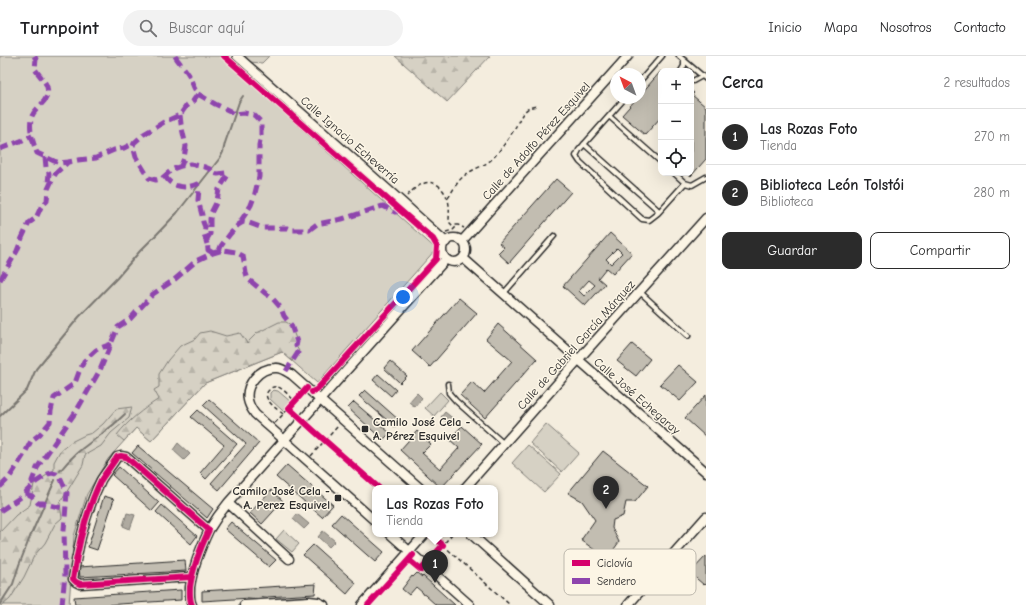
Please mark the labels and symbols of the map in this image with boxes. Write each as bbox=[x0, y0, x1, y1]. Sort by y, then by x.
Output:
north arrow bbox=[610, 68, 646, 104]
street label: Calle de Adolfo Pérez Esquivel bbox=[479, 79, 593, 203]
street label: Calle Ignacio Echeverría bbox=[298, 93, 402, 187]
street label: Calle de Gabriel García Márquez bbox=[514, 277, 638, 412]
your location bbox=[393, 287, 413, 307]
street label: Calle José Echegaray bbox=[591, 355, 683, 438]
place label: Camilo José Cela - A. Pérez Esquivel bbox=[373, 415, 471, 443]
marker: Camilo José Cela - A. Pérez Esquivel bbox=[360, 424, 370, 434]
pin: 2 bbox=[593, 476, 619, 509]
place label: Camilo José Cela - A. Perez Esquivel bbox=[233, 484, 330, 512]
marker: Camilo José Cela - A. Perez Esquivel bbox=[333, 493, 343, 503]
legend bbox=[564, 549, 696, 595]
pin: 1 bbox=[422, 550, 448, 583]
text: Ciclovía bbox=[597, 557, 632, 570]
text: Sendero bbox=[597, 575, 636, 588]

